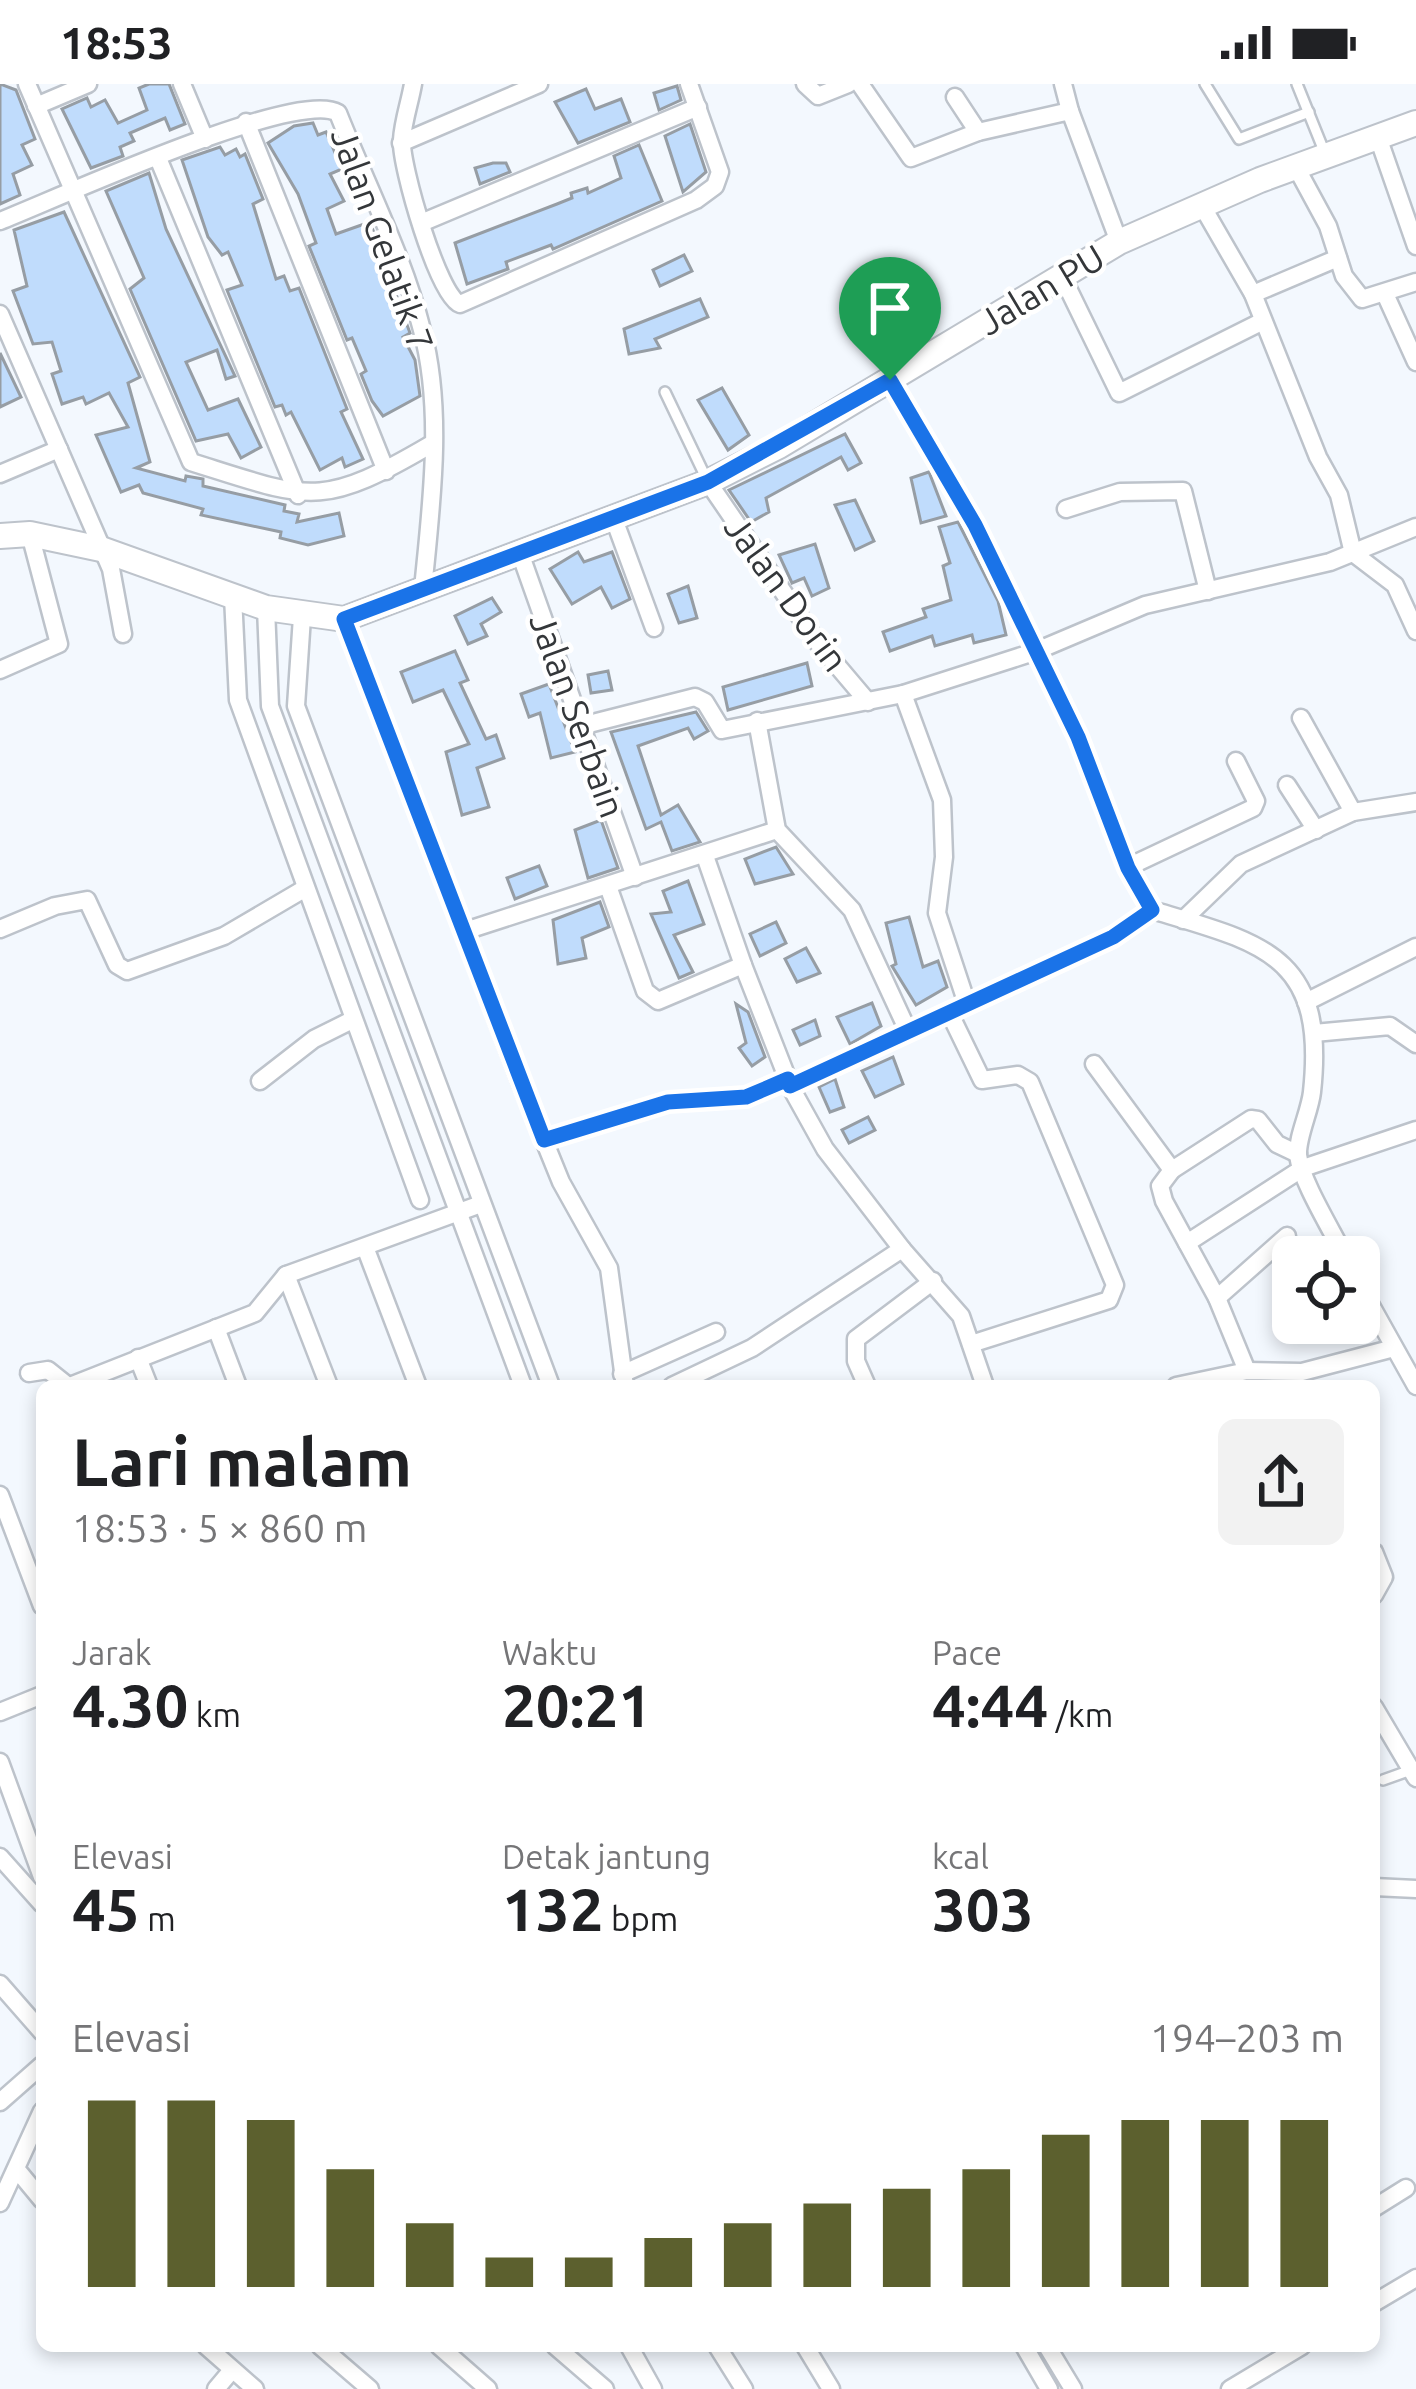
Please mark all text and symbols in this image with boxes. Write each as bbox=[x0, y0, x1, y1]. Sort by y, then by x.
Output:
text: 18:53 bbox=[60, 17, 173, 68]
street label: Jalan Gelatik 7 bbox=[324, 122, 442, 356]
street label: Jalan PU bbox=[971, 236, 1111, 342]
pin bbox=[839, 257, 941, 380]
icon: arrive bbox=[857, 275, 923, 341]
street label: Jalan Dorin bbox=[717, 507, 857, 679]
street label: Jalan Serbain bbox=[522, 607, 634, 823]
map controls bbox=[1272, 1236, 1380, 1344]
button: locate bbox=[1272, 1236, 1380, 1344]
button: share bbox=[1218, 1419, 1344, 1545]
text: Lari malam bbox=[72, 1424, 412, 1498]
text: 18:53 · 5 × 860 m bbox=[72, 1506, 367, 1549]
text: Jarak bbox=[72, 1634, 151, 1671]
text: Waktu bbox=[502, 1634, 597, 1671]
text: Pace bbox=[932, 1634, 1002, 1671]
text: 4.30 bbox=[72, 1671, 188, 1738]
text: 20:21 bbox=[502, 1671, 652, 1738]
text: 4:44 bbox=[932, 1671, 1048, 1738]
text: km bbox=[188, 1696, 241, 1733]
text: /km bbox=[1048, 1696, 1113, 1733]
text: Elevasi bbox=[72, 1838, 173, 1875]
text: Detak jantung bbox=[502, 1838, 711, 1875]
text: kcal bbox=[932, 1838, 989, 1875]
text: 45 bbox=[72, 1875, 140, 1942]
text: 132 bbox=[502, 1875, 604, 1942]
text: 303 bbox=[932, 1875, 1034, 1942]
text: m bbox=[140, 1900, 176, 1937]
text: bpm bbox=[604, 1900, 678, 1937]
text: Elevasi bbox=[72, 2016, 191, 2059]
text: 194–203 m bbox=[1150, 2016, 1344, 2059]

